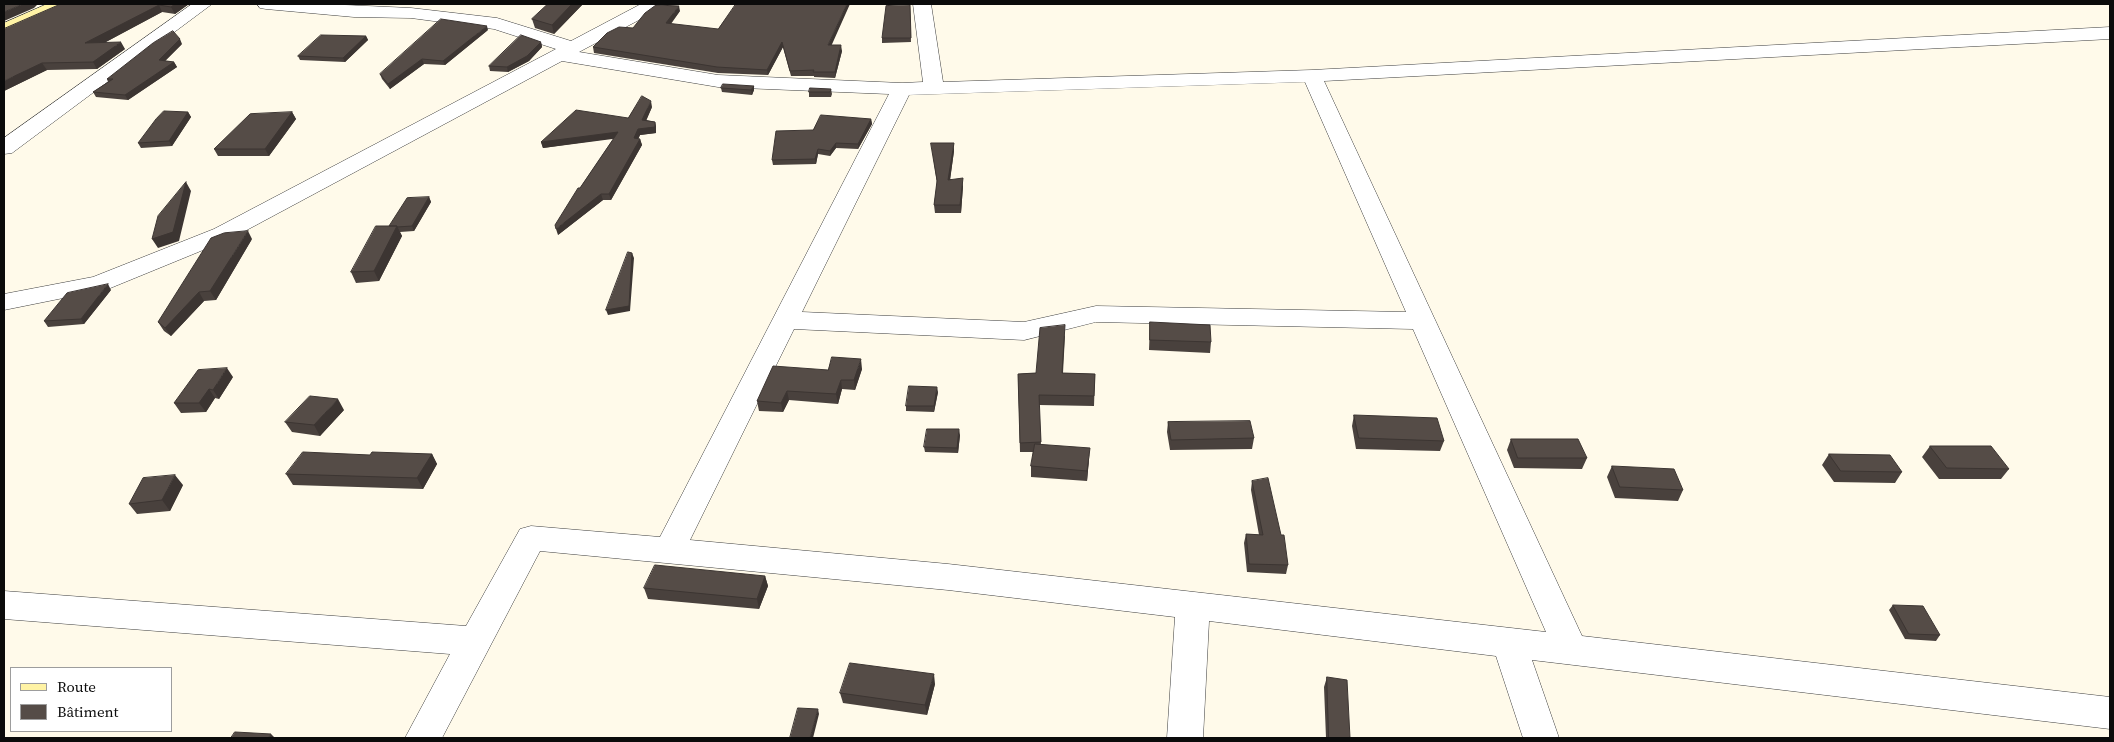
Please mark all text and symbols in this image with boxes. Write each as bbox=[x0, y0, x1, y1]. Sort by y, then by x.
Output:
legend bbox=[10, 667, 172, 732]
text: Route bbox=[57, 676, 96, 697]
text: Bâtiment bbox=[57, 701, 118, 722]

